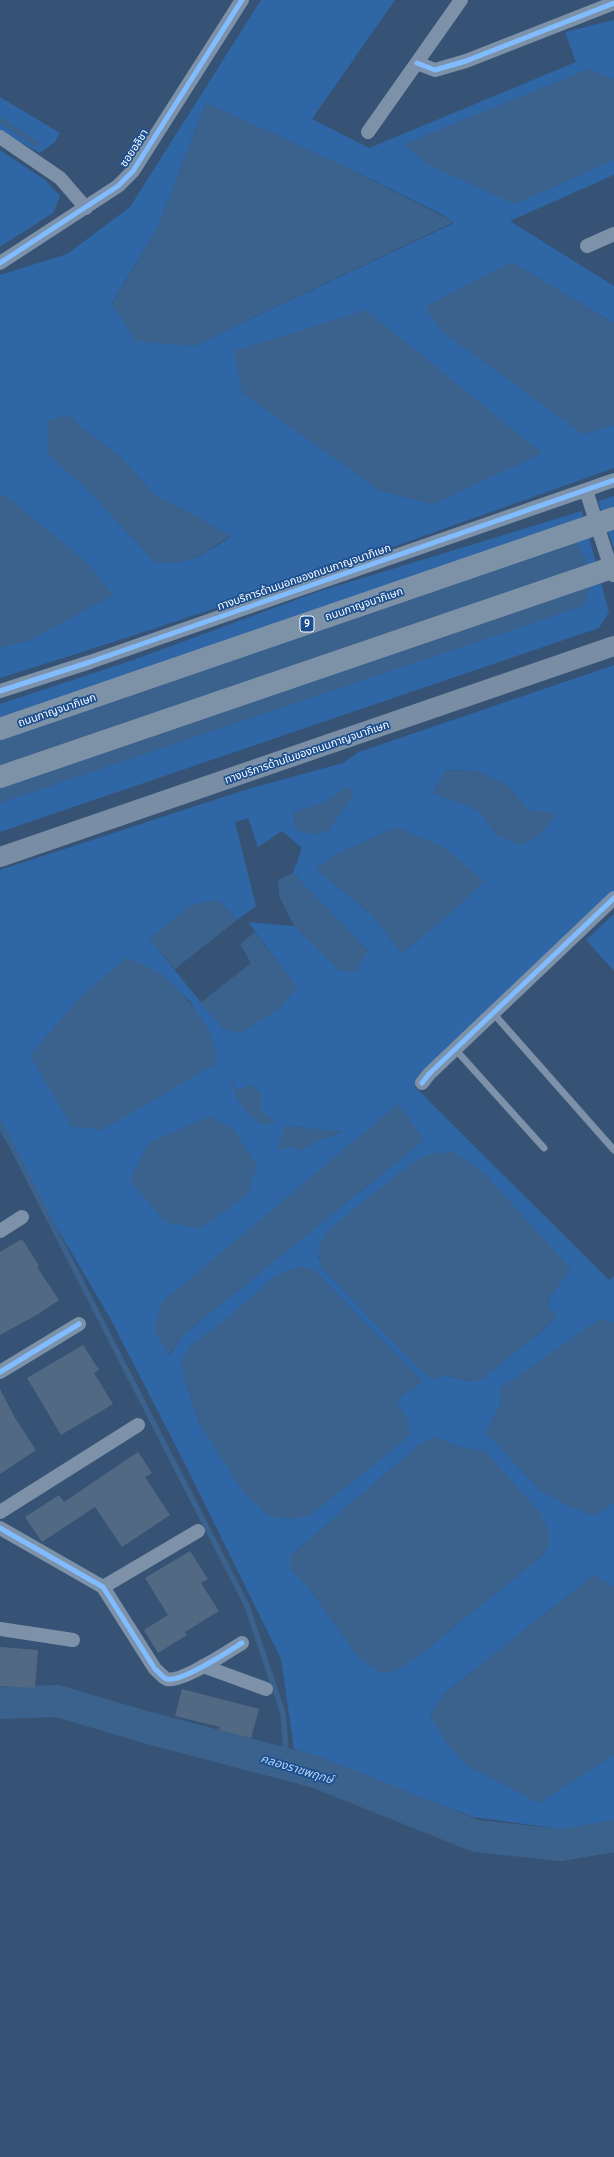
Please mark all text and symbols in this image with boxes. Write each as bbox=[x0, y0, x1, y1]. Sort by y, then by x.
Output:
street label: ซอยอลิชา bbox=[117, 127, 151, 169]
street label: ทางบริการด้านนอกของถนนกาญจนาภิเษก bbox=[215, 541, 393, 613]
street label: ถนนกาญจนาภิเษก bbox=[323, 584, 405, 624]
road number: 9 bbox=[300, 616, 314, 632]
street label: ถนนกาญจนาภิเษก bbox=[16, 690, 98, 730]
street label: ทางบริการด้านในของถนนกาญจนาภิเษก bbox=[223, 718, 391, 786]
water label: คลองราชพฤกษ์ bbox=[259, 1751, 335, 1787]

